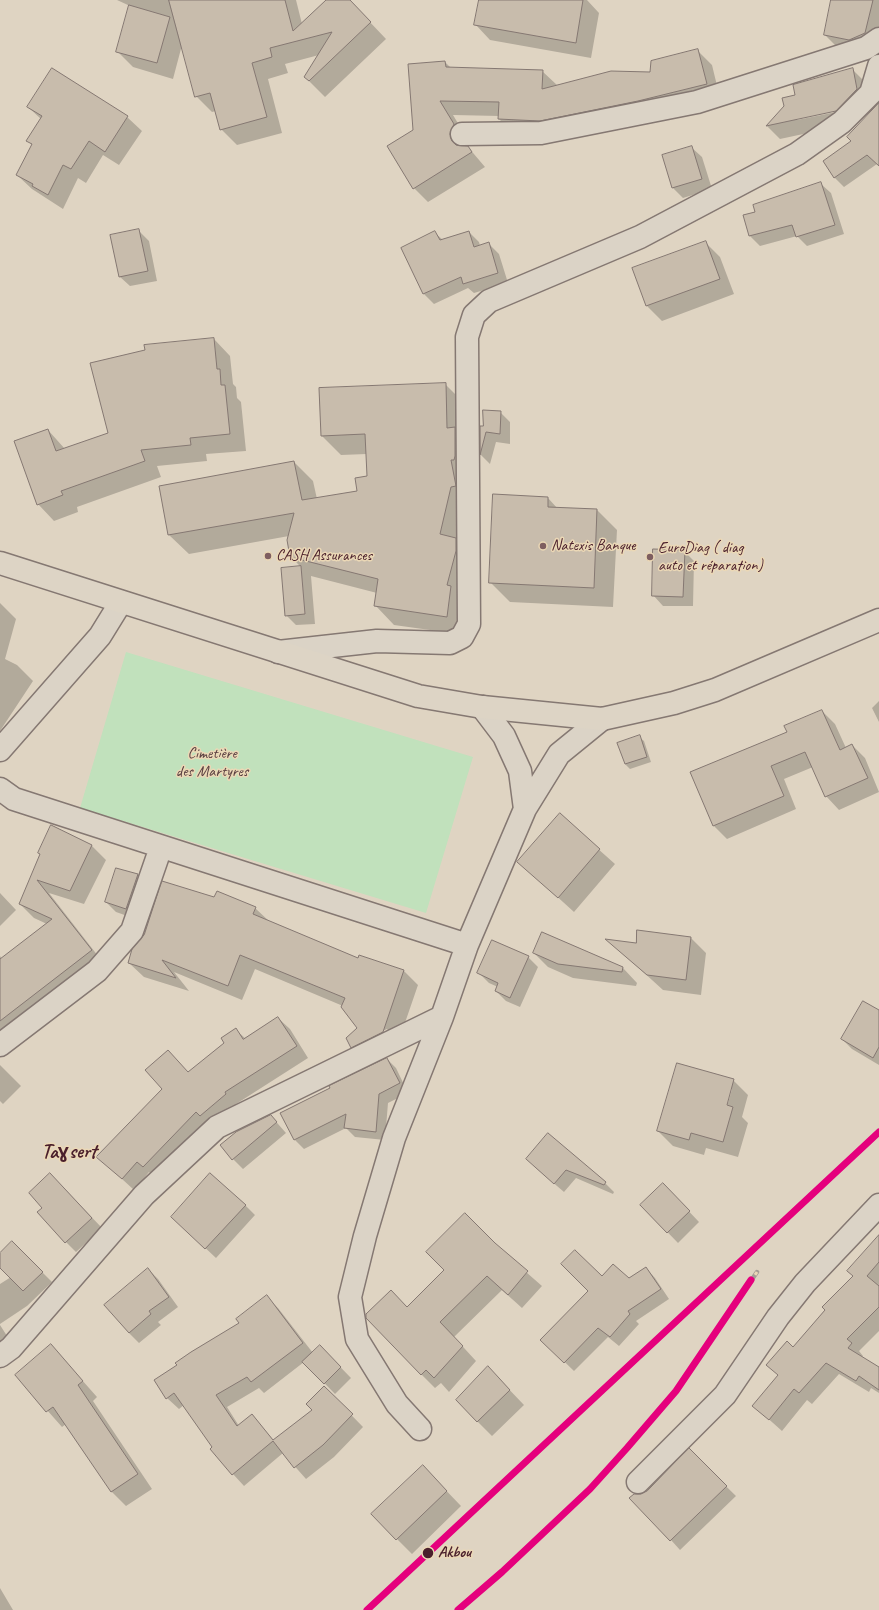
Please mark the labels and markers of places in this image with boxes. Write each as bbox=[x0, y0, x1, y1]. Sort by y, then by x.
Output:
place label: Natexis Banque bbox=[551, 536, 636, 556]
place label: EuroDiag ( diag auto et réparation) bbox=[658, 538, 763, 576]
marker: Natexis Banque bbox=[538, 541, 548, 551]
place label: CASH Assurances bbox=[276, 546, 372, 566]
marker: CASH Assurances bbox=[263, 551, 273, 561]
marker: EuroDiag ( diag auto et réparation) bbox=[645, 552, 655, 562]
place label: Akbou bbox=[438, 1543, 471, 1563]
marker: Akbou bbox=[421, 1546, 435, 1560]

